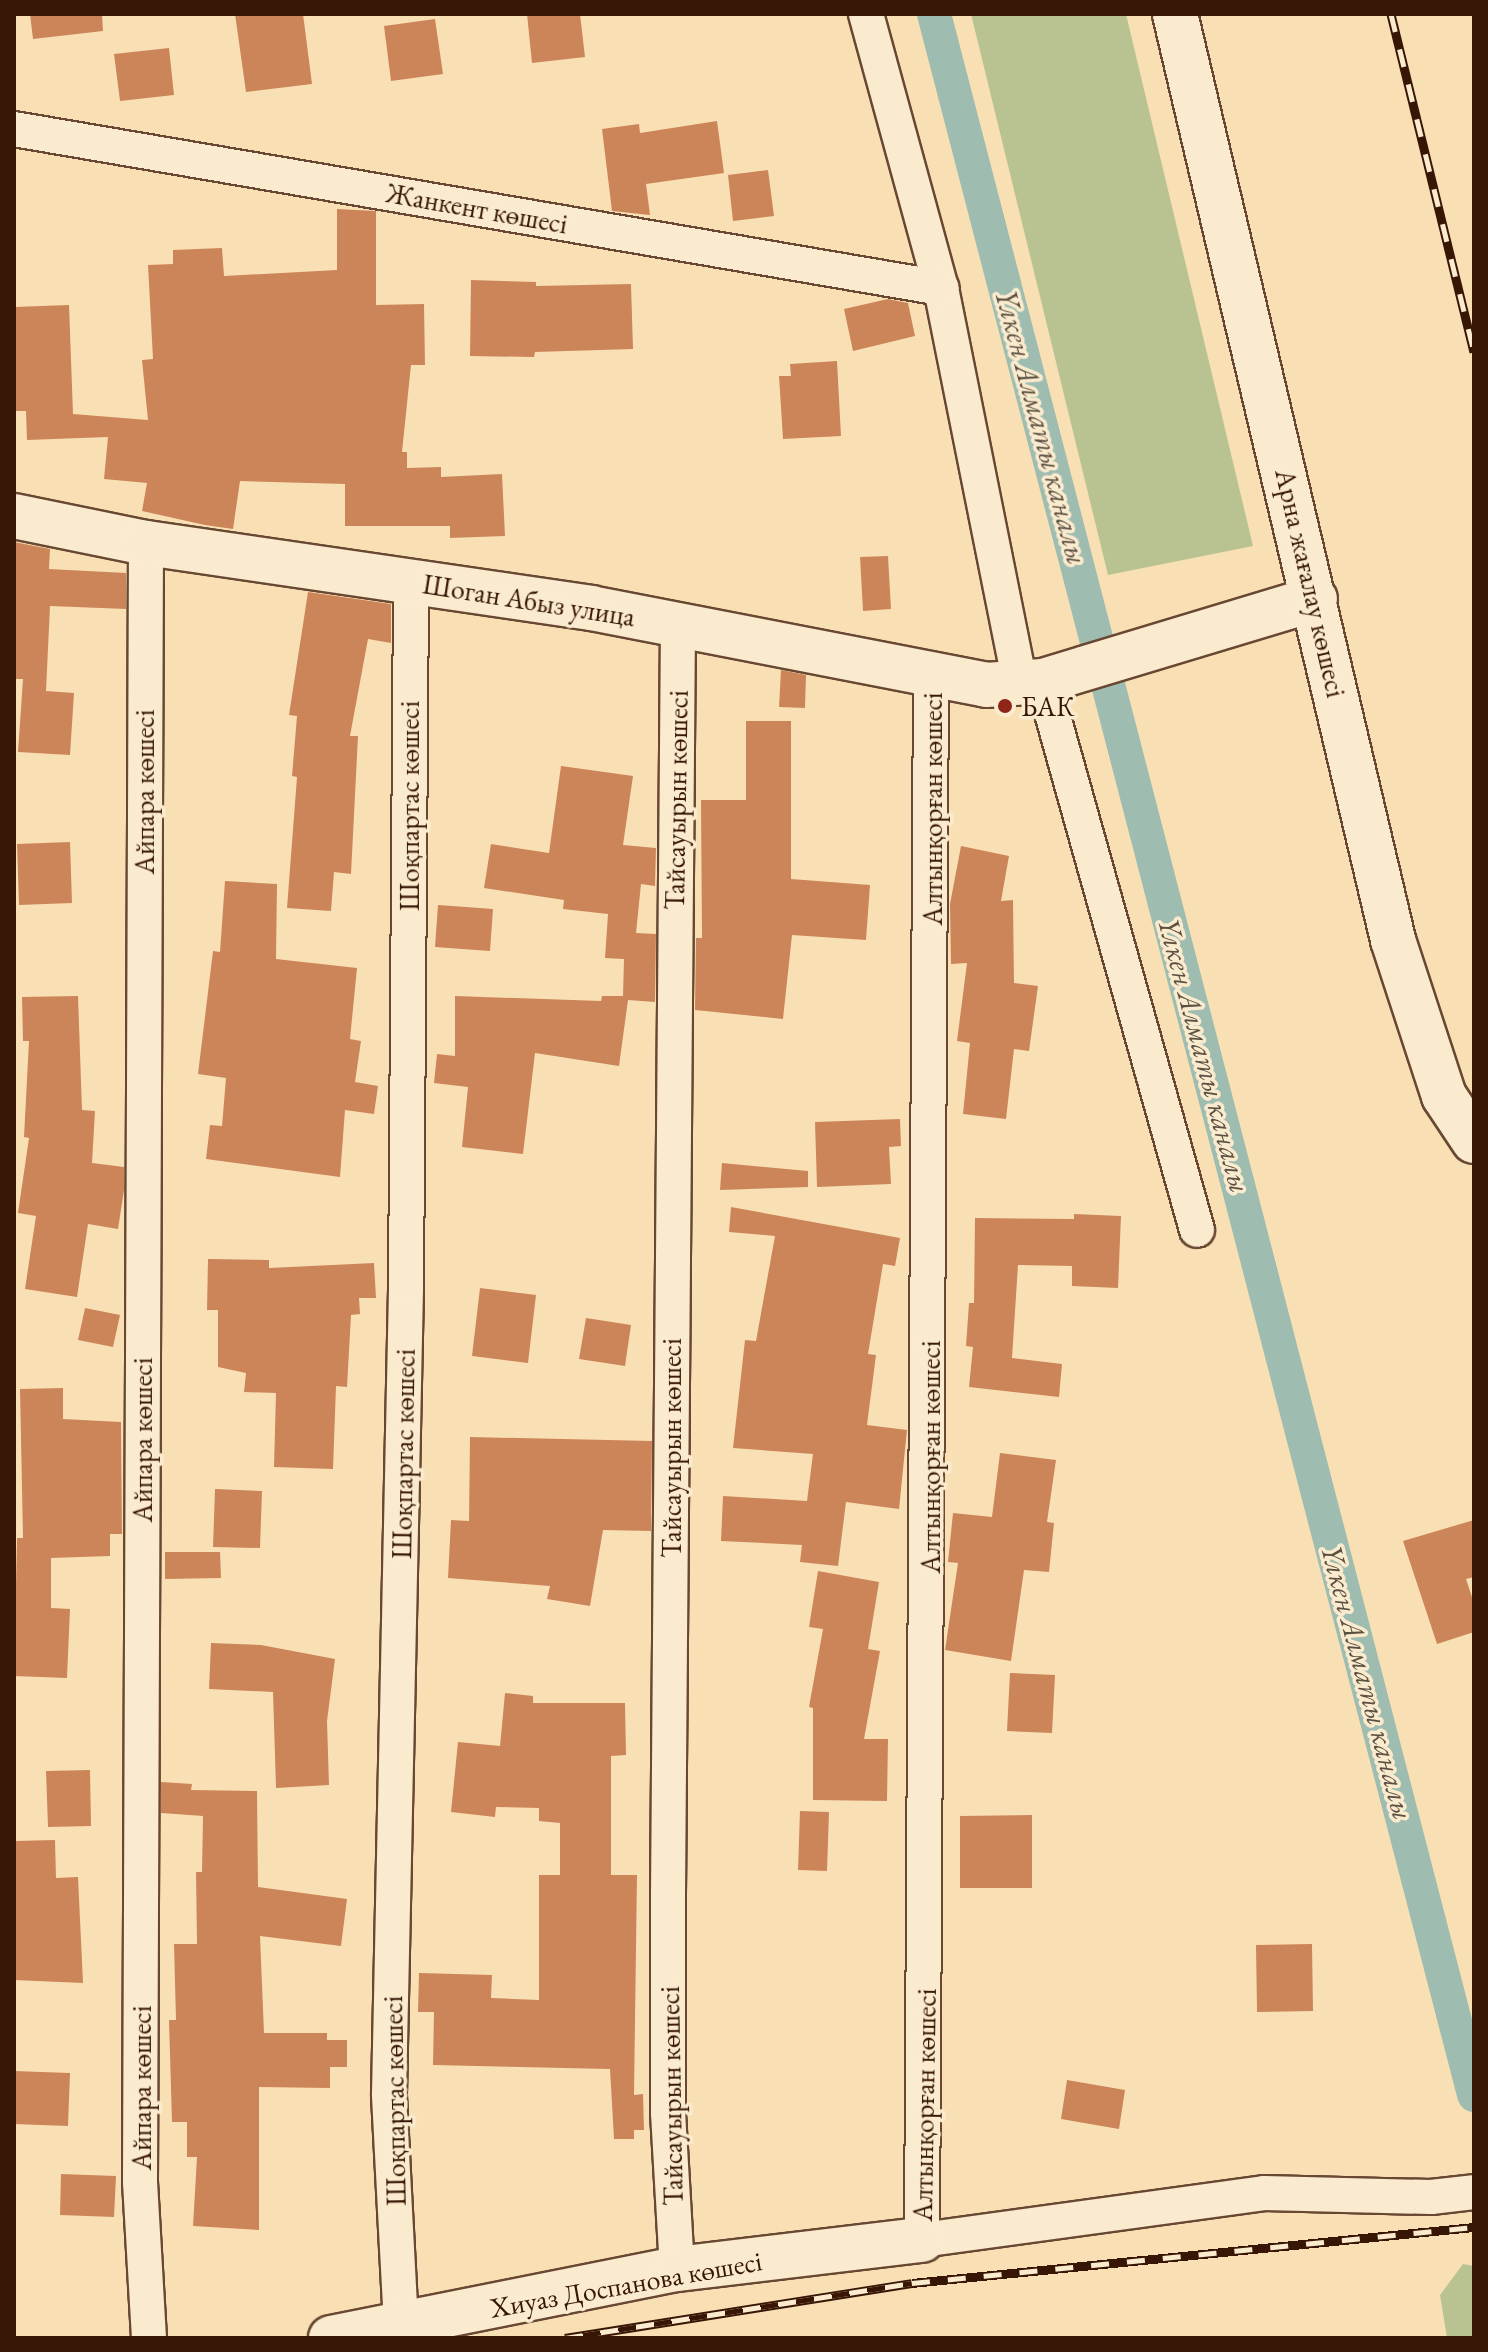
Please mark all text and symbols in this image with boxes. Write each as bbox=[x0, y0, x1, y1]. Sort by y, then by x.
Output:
street label: Жанкент көшесі bbox=[384, 176, 570, 240]
water label: Үлкен Алматы каналы bbox=[987, 285, 1095, 569]
street label: Арна жағалау көшесі bbox=[1268, 465, 1354, 701]
street label: Шоган Абыз улица bbox=[420, 567, 638, 633]
place label: БАК bbox=[1021, 689, 1074, 723]
street label: Тайсауырын көшесі bbox=[657, 690, 695, 910]
street label: Алтынқорған көшесі bbox=[915, 692, 949, 926]
marker: БАК bbox=[996, 697, 1014, 715]
street label: Шоқпартас көшесі bbox=[392, 701, 426, 911]
street label: Айпара көшесі bbox=[127, 709, 161, 875]
water label: Үлкен Алматы каналы bbox=[1150, 913, 1258, 1197]
street label: Тайсауырын көшесі bbox=[654, 1338, 688, 1558]
street label: Алтынқорған көшесі bbox=[913, 1340, 947, 1574]
street label: Шоқпартас көшесі bbox=[384, 1348, 422, 1560]
street label: Айпара көшесі bbox=[125, 1357, 159, 1523]
water label: Үлкен Алматы каналы bbox=[1313, 1540, 1421, 1824]
street label: Тайсауырын көшесі bbox=[652, 1986, 690, 2206]
street label: Алтынқорған көшесі bbox=[905, 1988, 943, 2222]
street label: Шоқпартас көшесі bbox=[375, 1995, 413, 2207]
street label: Айпара көшесі bbox=[124, 2005, 158, 2171]
street label: Хиуаз Доспанова көшесі bbox=[487, 2244, 765, 2324]

